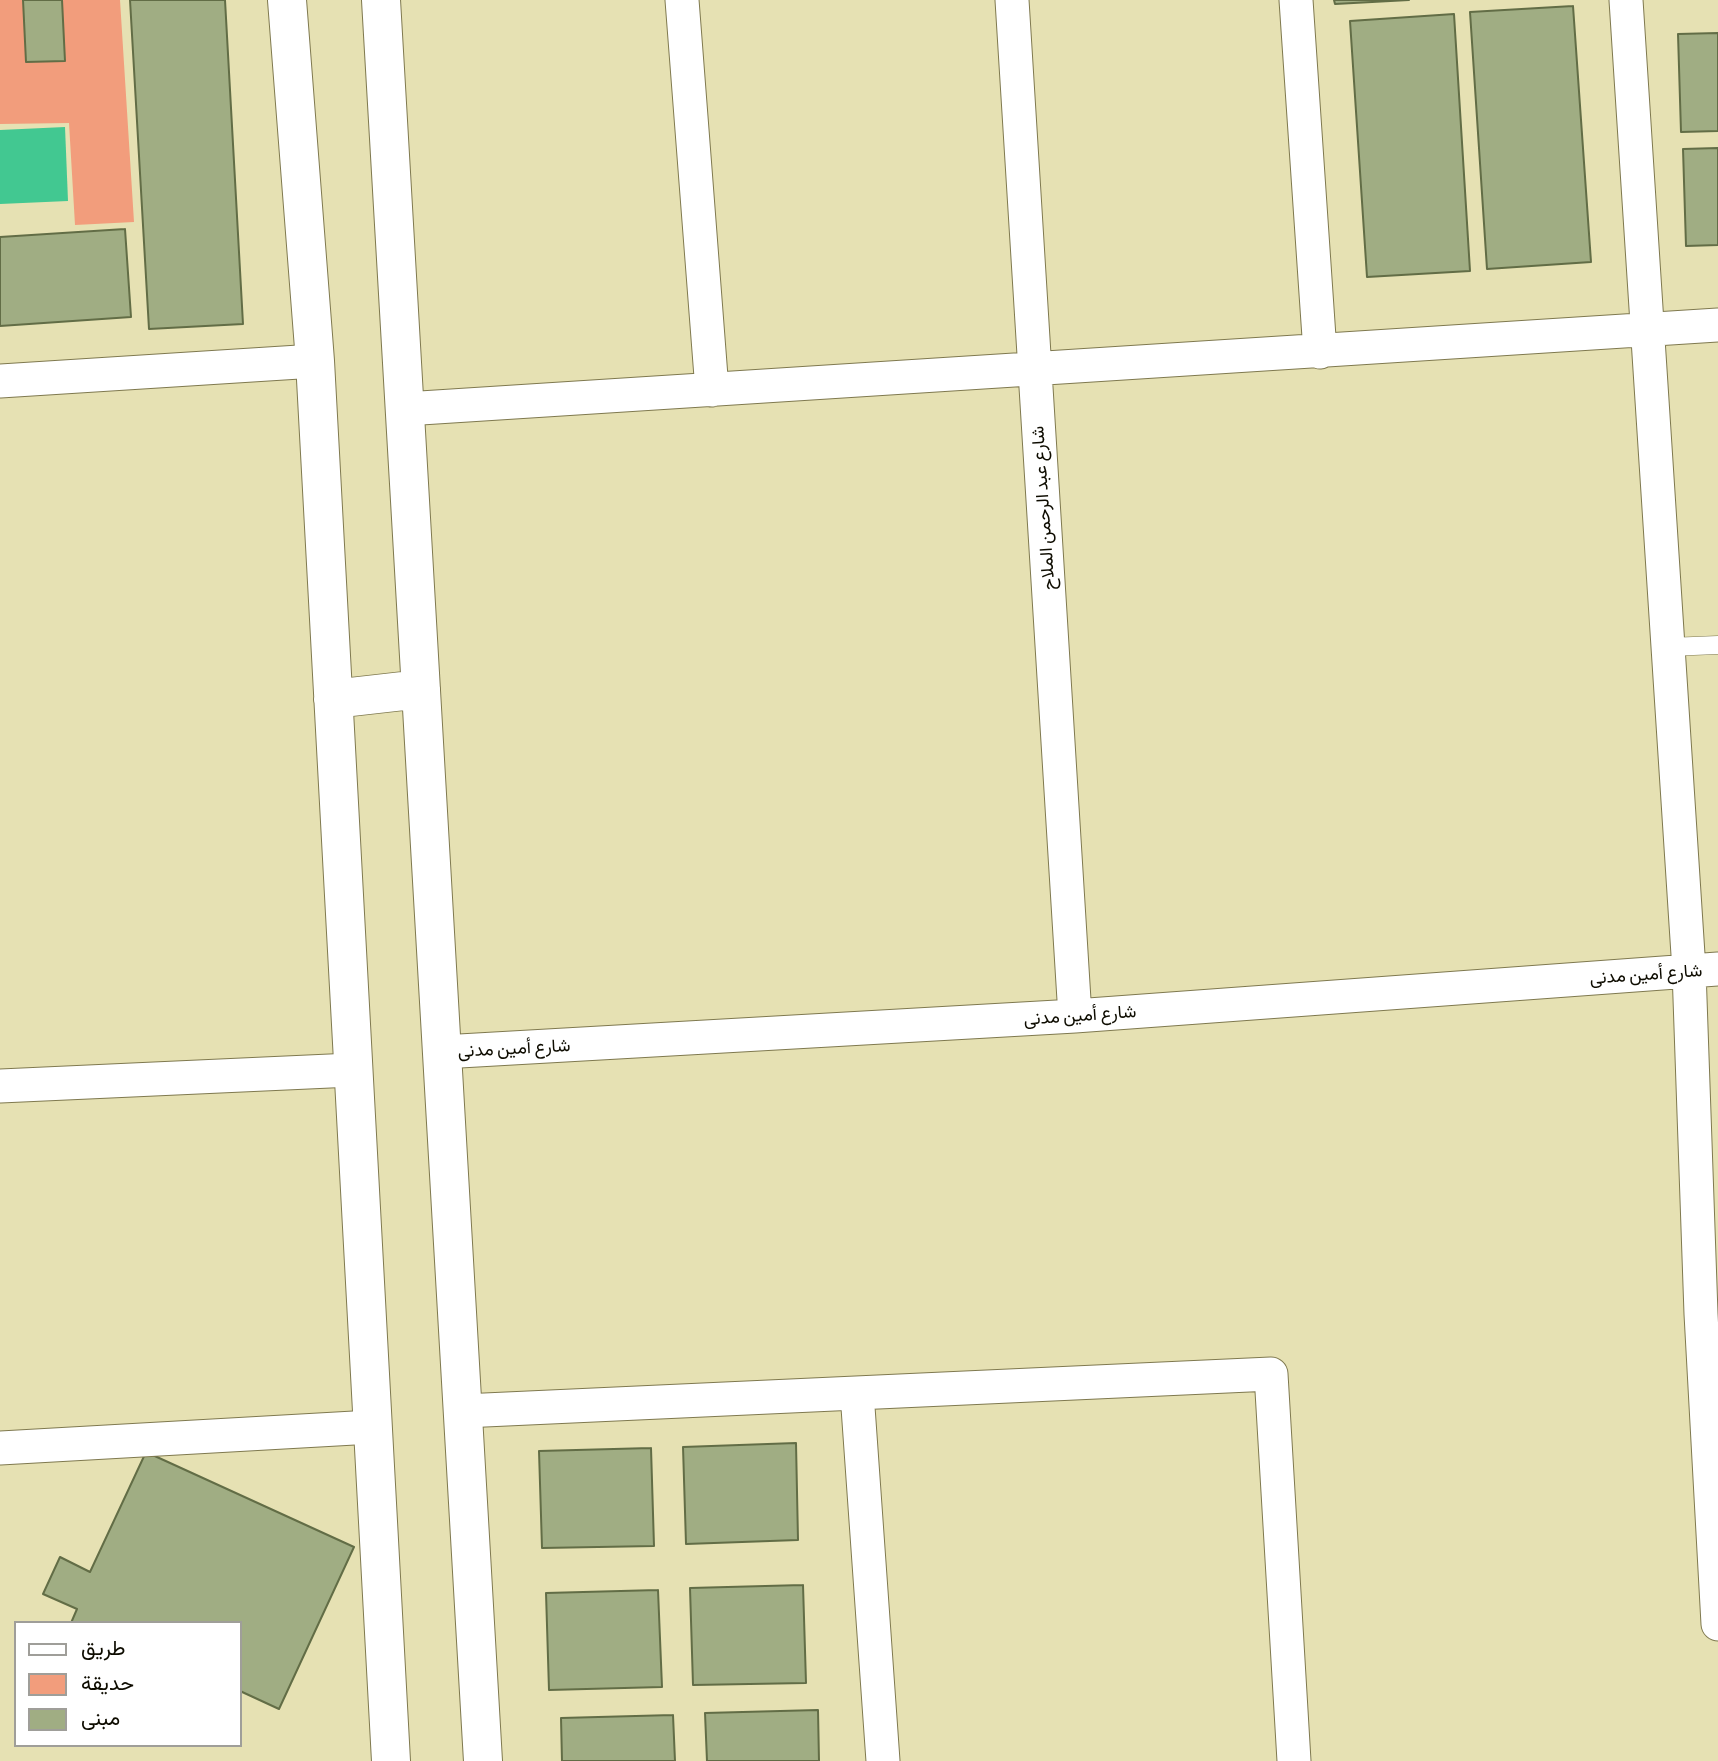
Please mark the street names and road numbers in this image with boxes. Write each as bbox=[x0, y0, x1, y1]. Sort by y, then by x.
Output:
street label: شارع عبد الرحمن الملاح bbox=[1026, 425, 1060, 591]
street label: شارع أمين مدنى bbox=[1589, 959, 1703, 989]
street label: شارع أمين مدنى bbox=[1023, 1000, 1137, 1030]
street label: شارع أمين مدنى bbox=[457, 1034, 571, 1062]

